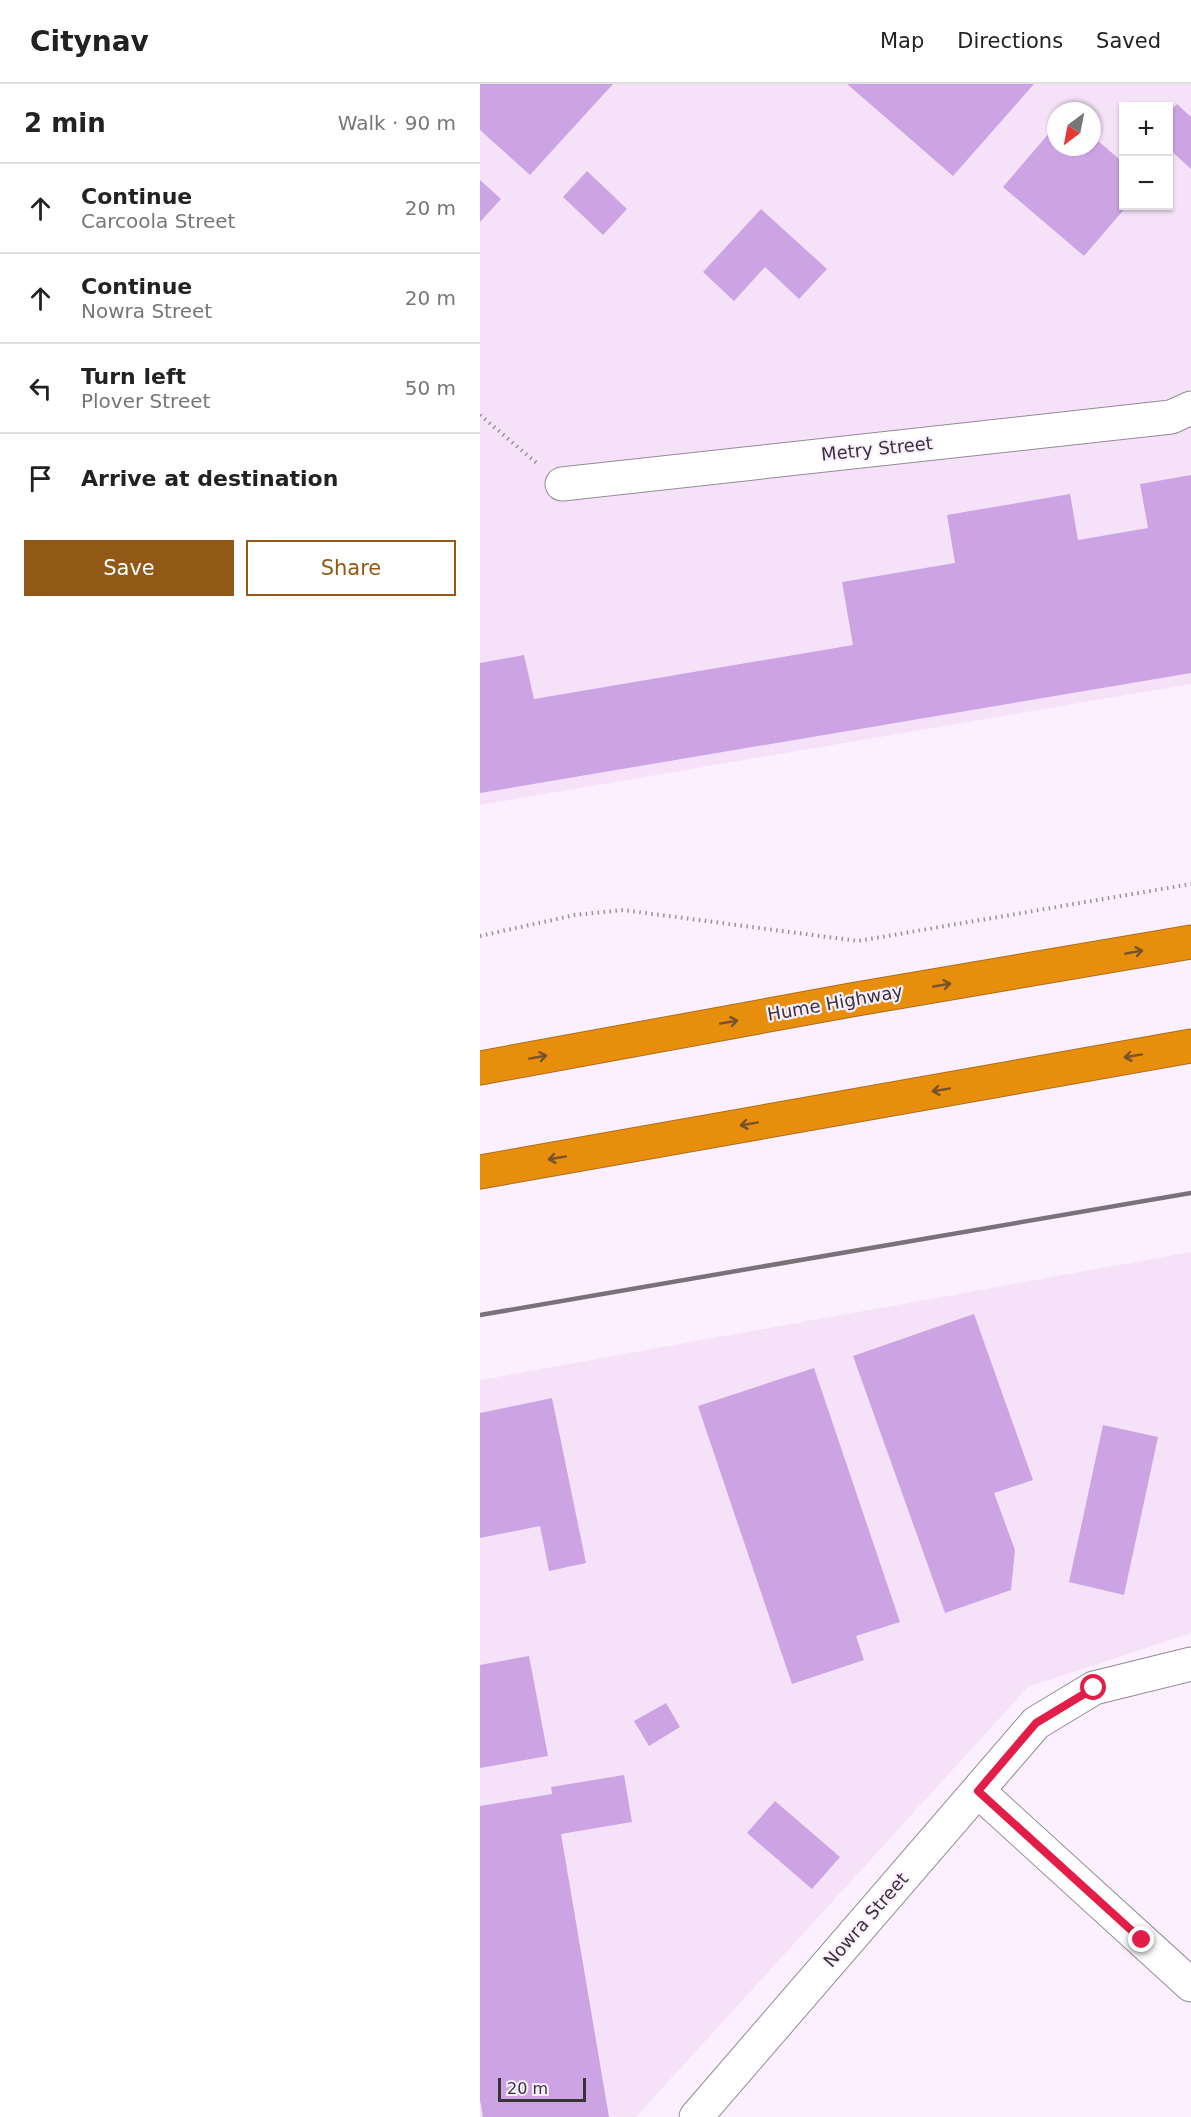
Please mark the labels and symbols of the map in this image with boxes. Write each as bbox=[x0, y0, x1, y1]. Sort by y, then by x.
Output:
north arrow bbox=[1047, 102, 1101, 156]
street label: Metry Street bbox=[820, 432, 934, 465]
one-way arrow bbox=[1124, 946, 1144, 957]
one-way arrow bbox=[932, 979, 951, 990]
street label: Hume Highway bbox=[766, 980, 905, 1025]
one-way arrow bbox=[719, 1016, 739, 1027]
one-way arrow bbox=[527, 1051, 547, 1062]
one-way arrow bbox=[1124, 1051, 1144, 1062]
one-way arrow bbox=[932, 1085, 952, 1096]
one-way arrow bbox=[740, 1119, 760, 1130]
one-way arrow bbox=[548, 1153, 568, 1164]
route start bbox=[1080, 1674, 1106, 1700]
street label: Nowra Street bbox=[819, 1868, 912, 1971]
route end bbox=[1128, 1926, 1154, 1952]
scale bar bbox=[498, 2075, 586, 2102]

